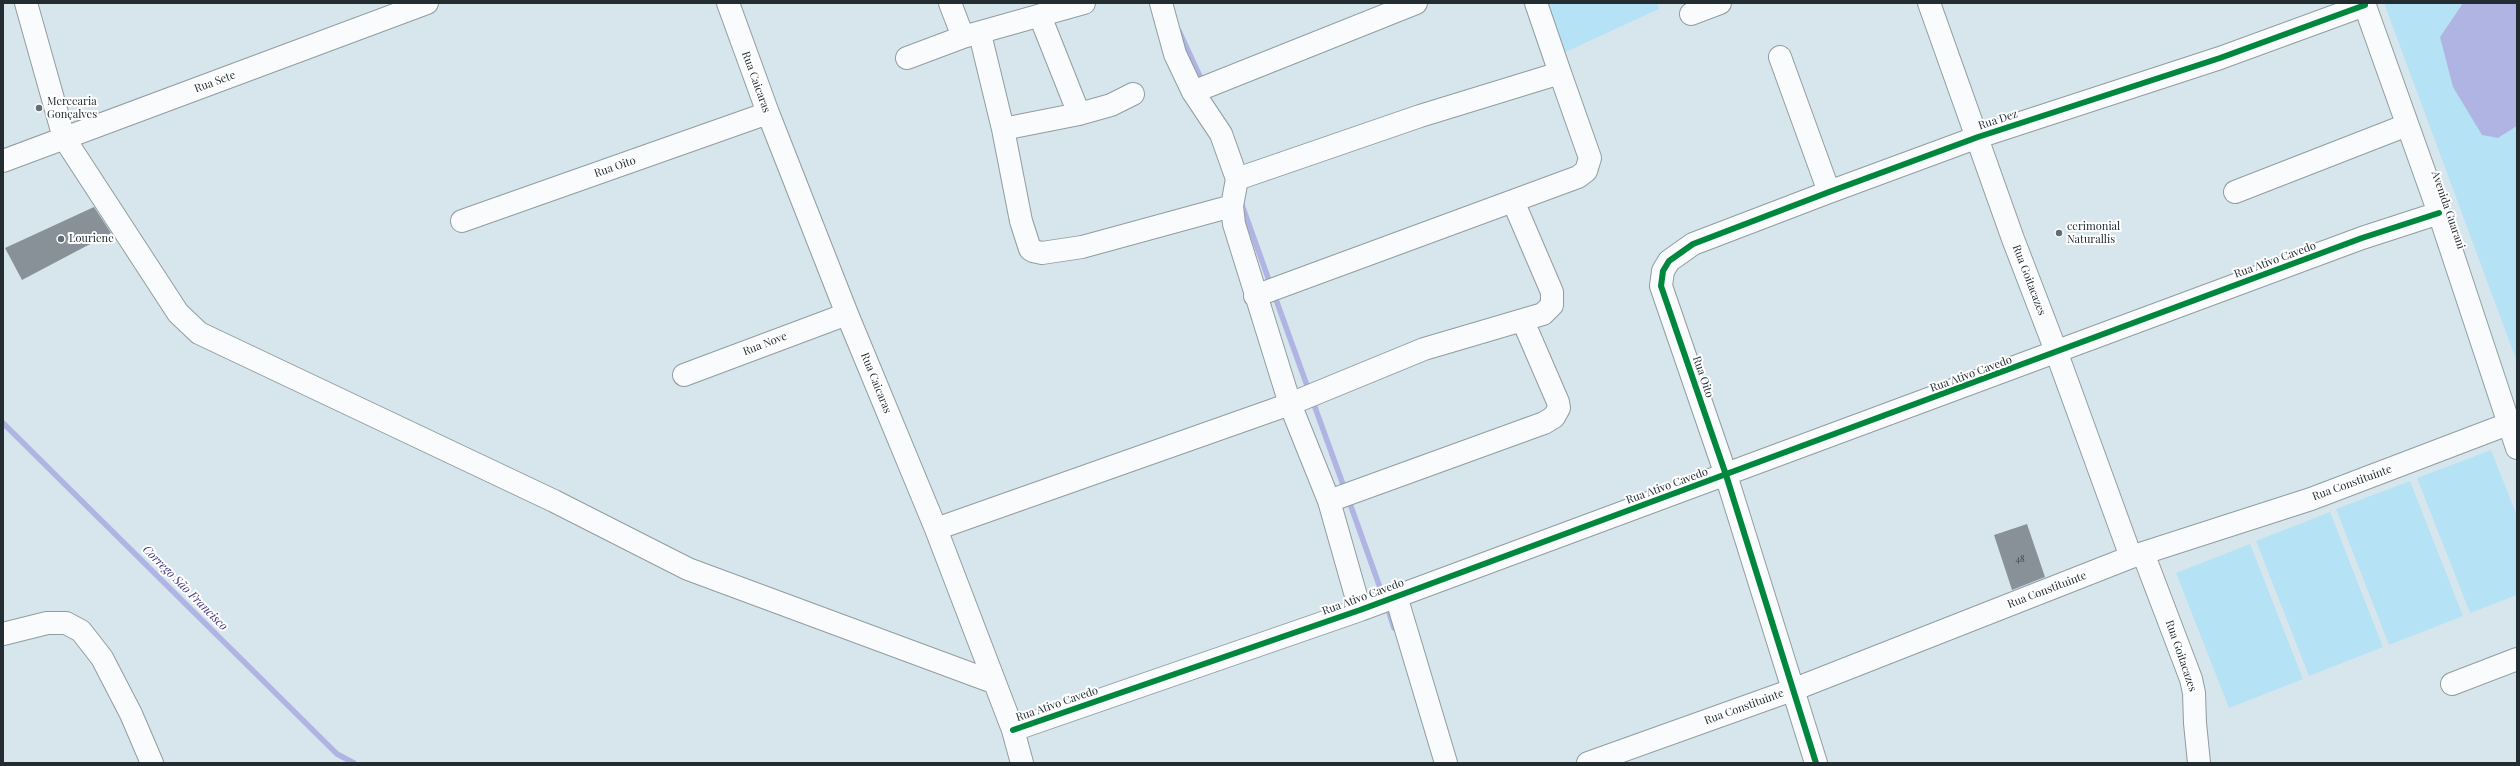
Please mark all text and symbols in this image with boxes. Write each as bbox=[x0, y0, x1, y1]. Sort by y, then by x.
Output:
street label: Rua Caicaras bbox=[739, 50, 773, 114]
street label: Rua Sete bbox=[193, 68, 237, 96]
place label: Mercearia Gonçalves bbox=[47, 95, 97, 121]
marker: Mercearia Gonçalves bbox=[34, 103, 44, 113]
street label: Rua Dez bbox=[1977, 107, 2019, 133]
street label: Rua Oito bbox=[593, 154, 637, 180]
street label: Avenida Guarani bbox=[2428, 169, 2468, 251]
place label: cerimonial Naturallis bbox=[2067, 220, 2120, 246]
marker: cerimonial Naturallis bbox=[2054, 228, 2064, 238]
place label: Louriene bbox=[69, 232, 114, 246]
marker: Louriene bbox=[56, 234, 66, 244]
street label: Rua Ativo Cavedo bbox=[2232, 239, 2318, 281]
street label: Rua Goitacazes bbox=[2009, 243, 2049, 317]
street label: Rua Nove bbox=[741, 330, 789, 358]
street label: Rua Caicaras bbox=[858, 351, 894, 415]
street label: Rua Ativo Cavedo bbox=[1928, 353, 2014, 395]
street label: Rua Oito bbox=[1690, 355, 1716, 399]
street label: Rua Constituinte bbox=[2311, 463, 2393, 503]
street label: Rua Ativo Cavedo bbox=[1624, 465, 1710, 507]
water label: Corrego São Francisco bbox=[139, 542, 231, 634]
house number: 48 bbox=[2015, 554, 2025, 564]
street label: Rua Constituinte bbox=[2006, 569, 2088, 611]
street label: Rua Ativo Cavedo bbox=[1320, 576, 1406, 618]
street label: Rua Goitacazes bbox=[2163, 619, 2199, 693]
street label: Rua Ativo Cavedo bbox=[1014, 684, 1100, 724]
street label: Rua Constituinte bbox=[1703, 687, 1785, 727]

